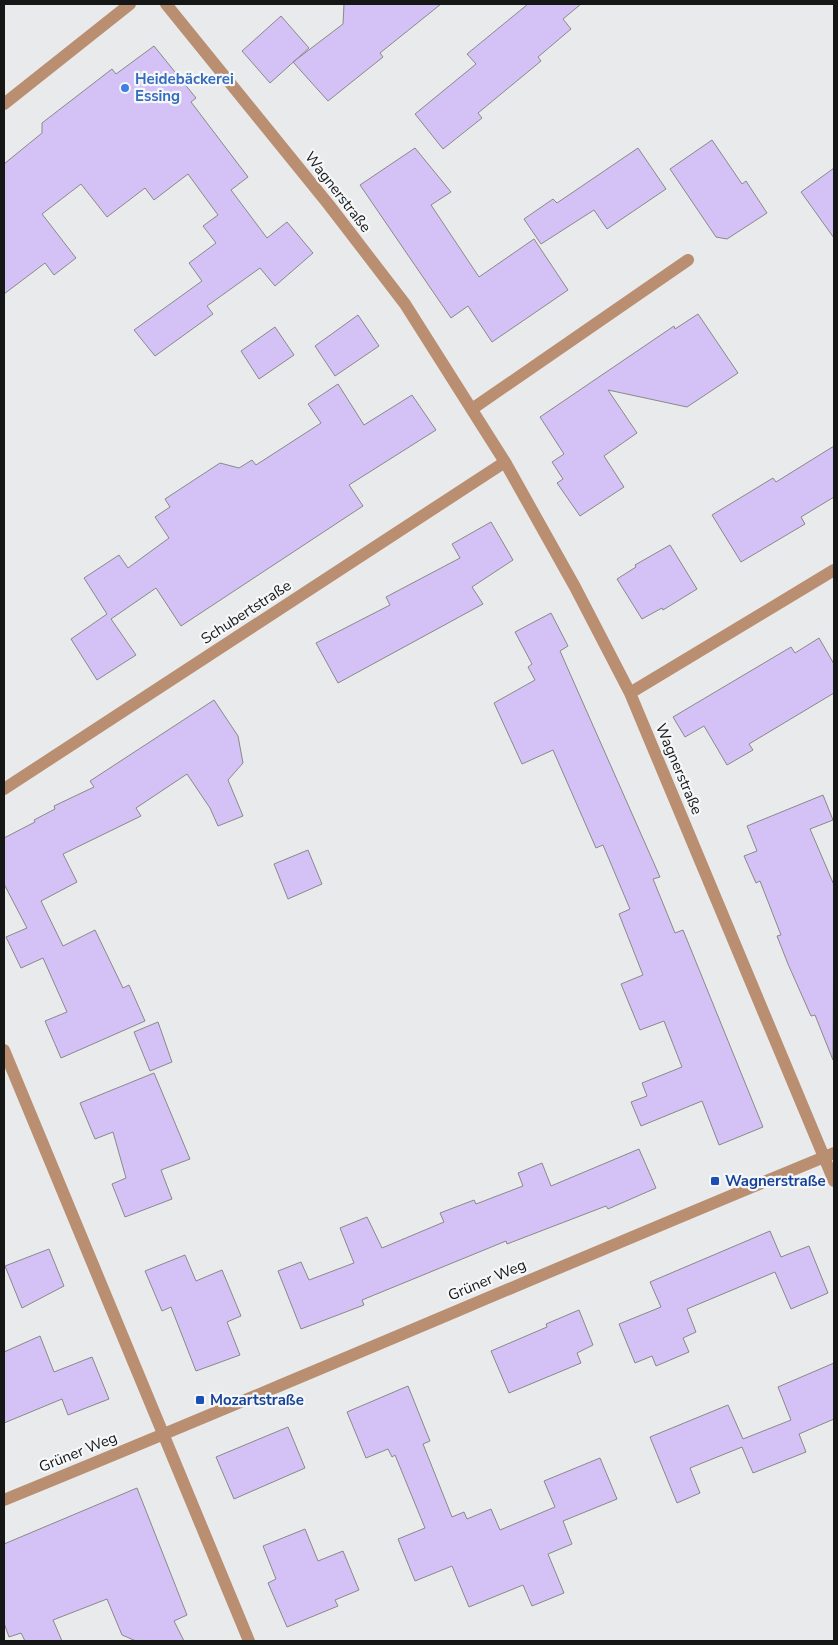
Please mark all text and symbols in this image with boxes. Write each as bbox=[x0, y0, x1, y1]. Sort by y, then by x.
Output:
place label: Heidebäckerei Essing bbox=[135, 69, 234, 106]
marker: Heidebäckerei Essing bbox=[119, 82, 131, 94]
street label: Wagnerstraße bbox=[300, 148, 376, 236]
street label: Schubertstraße bbox=[197, 575, 295, 649]
street label: Wagnerstraße bbox=[651, 720, 707, 818]
place label: Wagnerstraße bbox=[725, 1171, 826, 1191]
marker: Wagnerstraße bbox=[709, 1175, 721, 1187]
street label: Grüner Weg bbox=[445, 1255, 529, 1305]
place label: Mozartstraße bbox=[210, 1390, 304, 1410]
marker: Mozartstraße bbox=[194, 1394, 206, 1406]
street label: Grüner Weg bbox=[36, 1427, 120, 1477]

